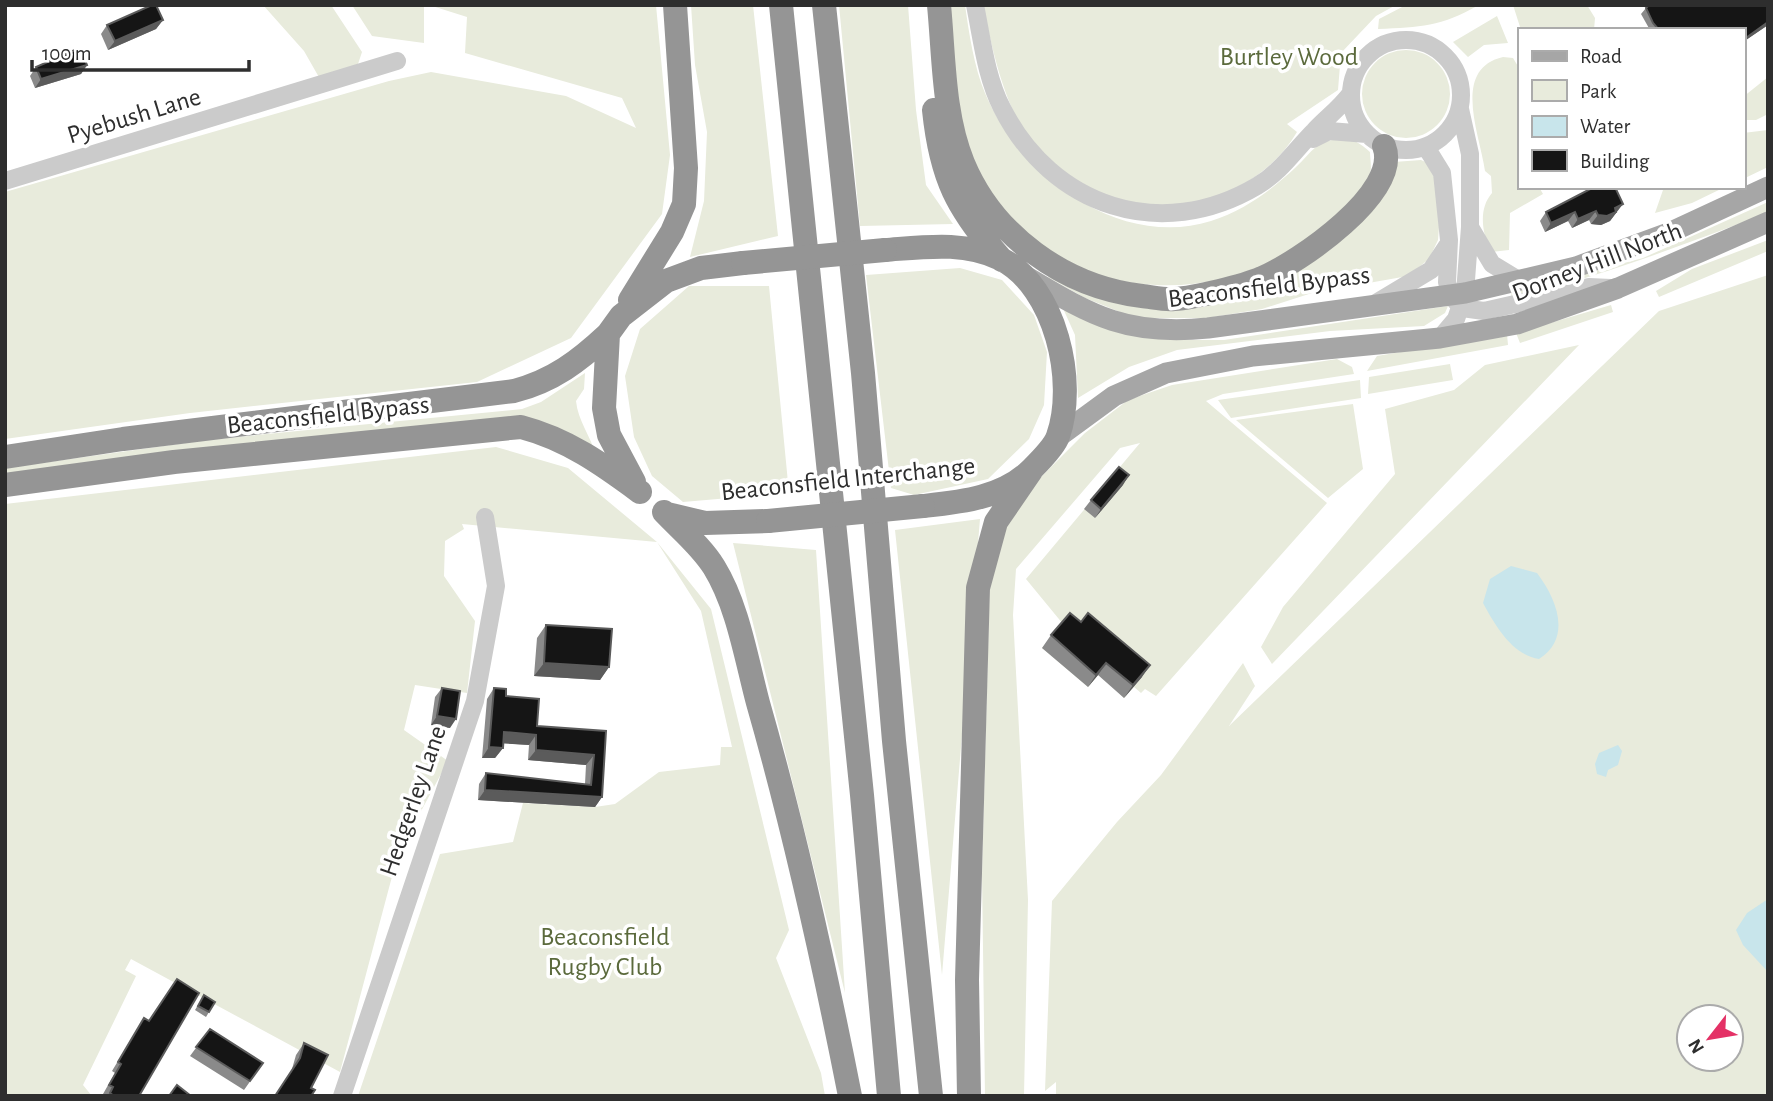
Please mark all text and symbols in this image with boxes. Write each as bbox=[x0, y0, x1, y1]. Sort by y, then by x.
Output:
scale bar bbox=[32, 28, 248, 72]
legend bbox=[1518, 28, 1745, 189]
text: 100 m bbox=[42, 43, 92, 64]
park label: Burtley Wood bbox=[1220, 44, 1358, 70]
text: Road bbox=[1580, 46, 1622, 67]
text: Park bbox=[1580, 81, 1617, 102]
street label: Pyebush Lane bbox=[64, 83, 204, 149]
text: Water bbox=[1580, 116, 1630, 137]
text: Building bbox=[1580, 151, 1650, 172]
street label: Dorney Hill North bbox=[1508, 218, 1686, 306]
street label: Beaconsfield Bypass bbox=[1166, 262, 1372, 312]
street label: Beaconsfield Bypass bbox=[226, 391, 430, 439]
street label: Beaconsfield Interchange bbox=[720, 453, 976, 505]
street label: Hedgerley Lane bbox=[375, 722, 451, 880]
park label: Beaconsfield Rugby Club bbox=[540, 924, 670, 980]
north arrow bbox=[1675, 1003, 1745, 1073]
text: N bbox=[1685, 1035, 1708, 1057]

